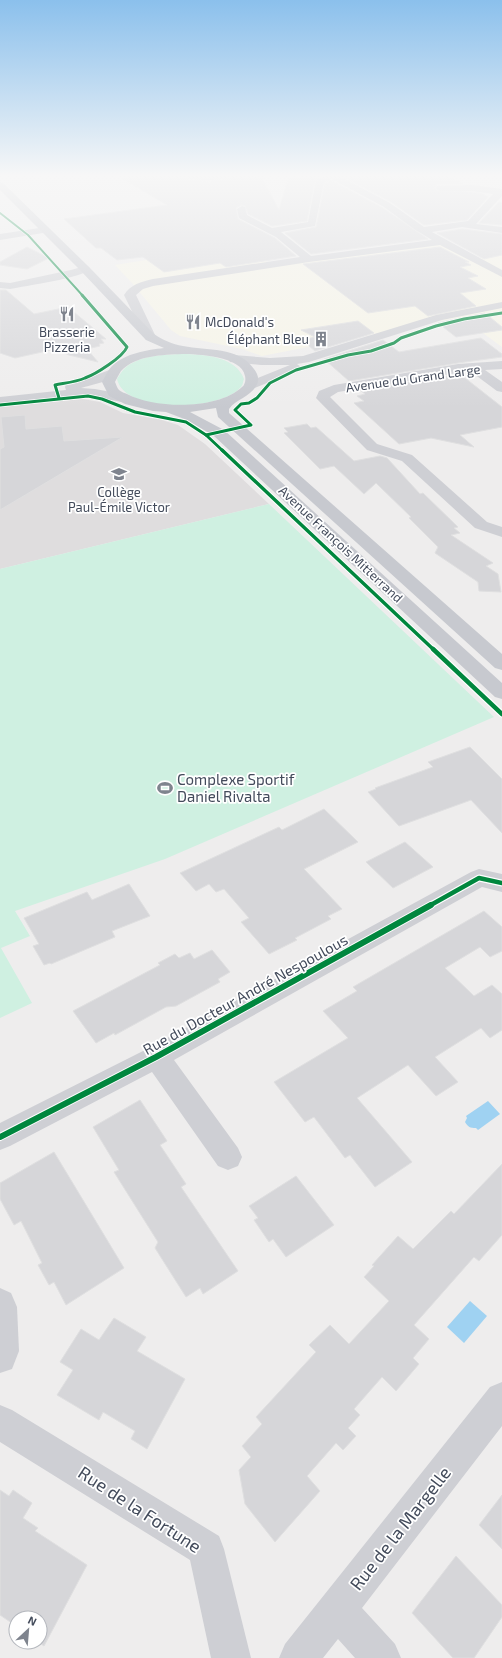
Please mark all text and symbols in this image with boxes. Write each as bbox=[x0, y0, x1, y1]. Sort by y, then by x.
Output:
restaurant icon: Brasserie Pizzeria bbox=[58, 305, 76, 323]
restaurant icon: McDonald's bbox=[184, 313, 202, 331]
place label: McDonald's bbox=[205, 314, 274, 330]
place label: Brasserie Pizzeria bbox=[39, 324, 95, 355]
place label: Éléphant Bleu bbox=[227, 330, 309, 347]
building icon: Éléphant Bleu bbox=[312, 330, 330, 348]
street label: Avenue du Grand Large bbox=[345, 361, 481, 395]
school or university icon: Collège Paul-Émile Victor bbox=[110, 465, 128, 483]
street label: Avenue François Mitterrand bbox=[275, 482, 406, 606]
place label: Collège Paul-Émile Victor bbox=[68, 484, 170, 515]
place label: Complexe Sportif Daniel Rivalta bbox=[177, 770, 295, 805]
sports icon: Complexe Sportif Daniel Rivalta bbox=[156, 779, 174, 797]
street label: Rue du Docteur André Nespoulous bbox=[139, 930, 351, 1058]
street label: Rue de la Fortune bbox=[74, 1461, 206, 1557]
street label: Rue de la Margelle bbox=[345, 1462, 455, 1594]
north arrow bbox=[8, 1610, 48, 1650]
text: N bbox=[26, 1613, 39, 1628]

